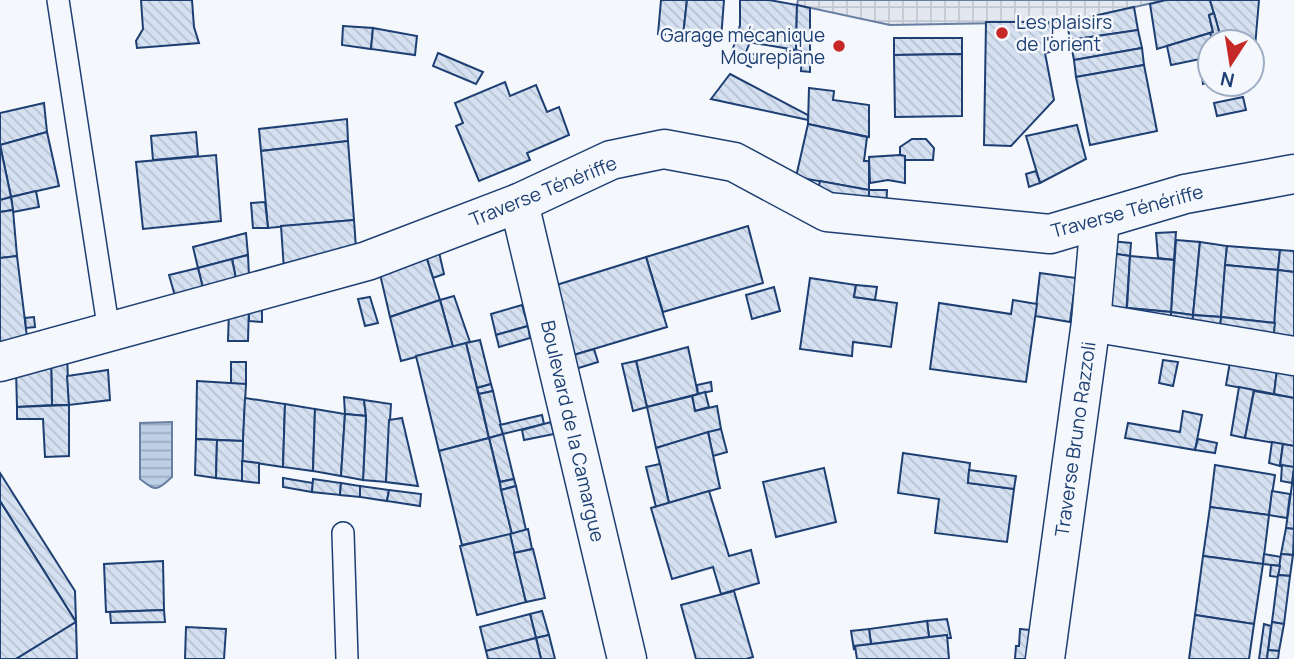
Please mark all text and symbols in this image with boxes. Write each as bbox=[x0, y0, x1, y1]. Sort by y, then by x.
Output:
place label: Les plaisirs de l'orient bbox=[1016, 9, 1112, 57]
place label: Garage mécanique Mourepiane bbox=[660, 22, 825, 70]
marker: Les plaisirs de l'orient bbox=[994, 25, 1010, 41]
north arrow bbox=[1196, 28, 1266, 98]
marker: Garage mécanique Mourepiane bbox=[831, 38, 847, 54]
text: N bbox=[1218, 65, 1237, 94]
street label: Traverse Ténériffe bbox=[466, 150, 620, 232]
street label: Traverse Ténériffe bbox=[1048, 178, 1206, 244]
street label: Boulevard de la Camargue bbox=[535, 318, 611, 544]
street label: Traverse Bruno Razzoli bbox=[1048, 340, 1102, 538]

